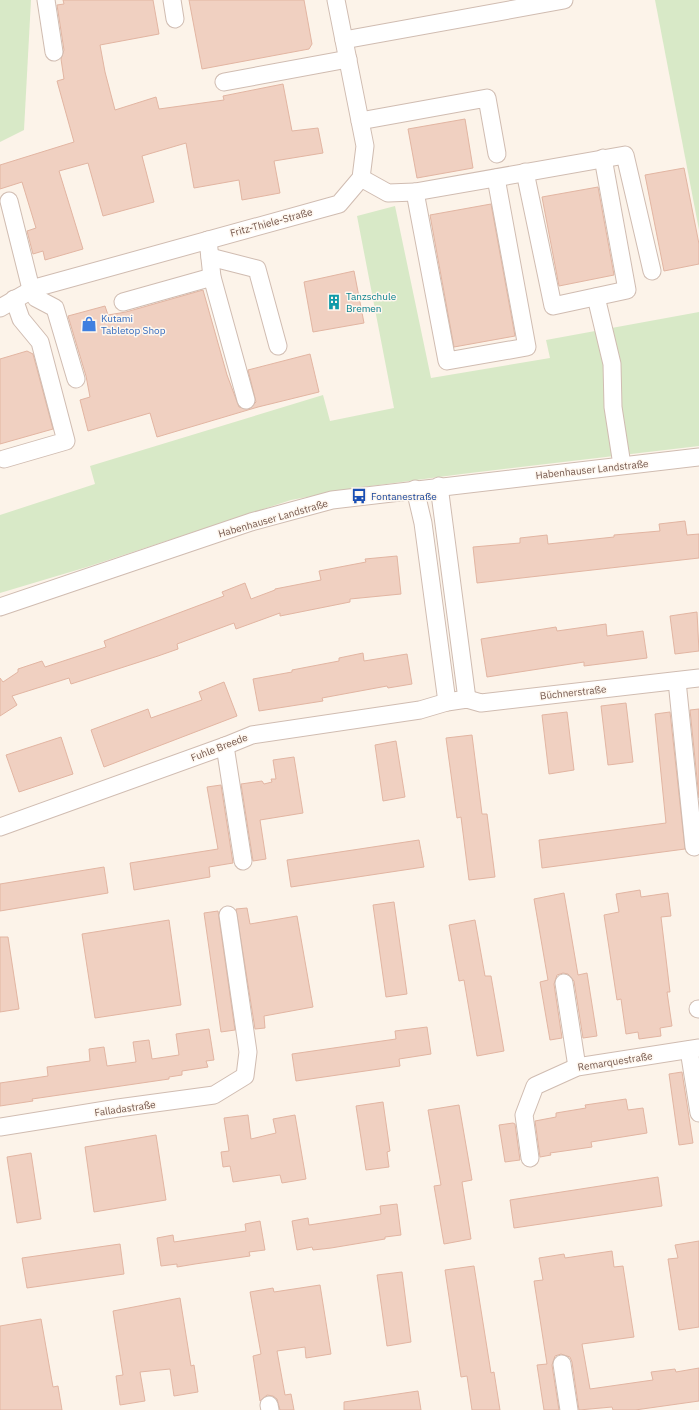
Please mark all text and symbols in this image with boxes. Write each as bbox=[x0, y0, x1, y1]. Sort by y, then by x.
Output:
street label: Fritz-Thiele-Straße bbox=[229, 205, 314, 240]
place label: Tanzschule Bremen bbox=[346, 290, 397, 315]
building icon: Tanzschule Bremen bbox=[325, 293, 343, 311]
place label: Kutami Tabletop Shop bbox=[101, 312, 166, 337]
shop icon: Kutami Tabletop Shop bbox=[80, 315, 98, 333]
street label: Habenhauser Landstraße bbox=[535, 457, 650, 482]
bus stop icon: Fontanestraße bbox=[350, 487, 368, 505]
place label: Fontanestraße bbox=[371, 490, 437, 503]
street label: Habenhauser Landstraße bbox=[217, 496, 330, 540]
street label: Büchnerstraße bbox=[539, 682, 608, 702]
street label: Fuhle Breede bbox=[189, 731, 250, 764]
street label: Remarquestraße bbox=[577, 1049, 654, 1074]
street label: Falladastraße bbox=[94, 1098, 157, 1119]

